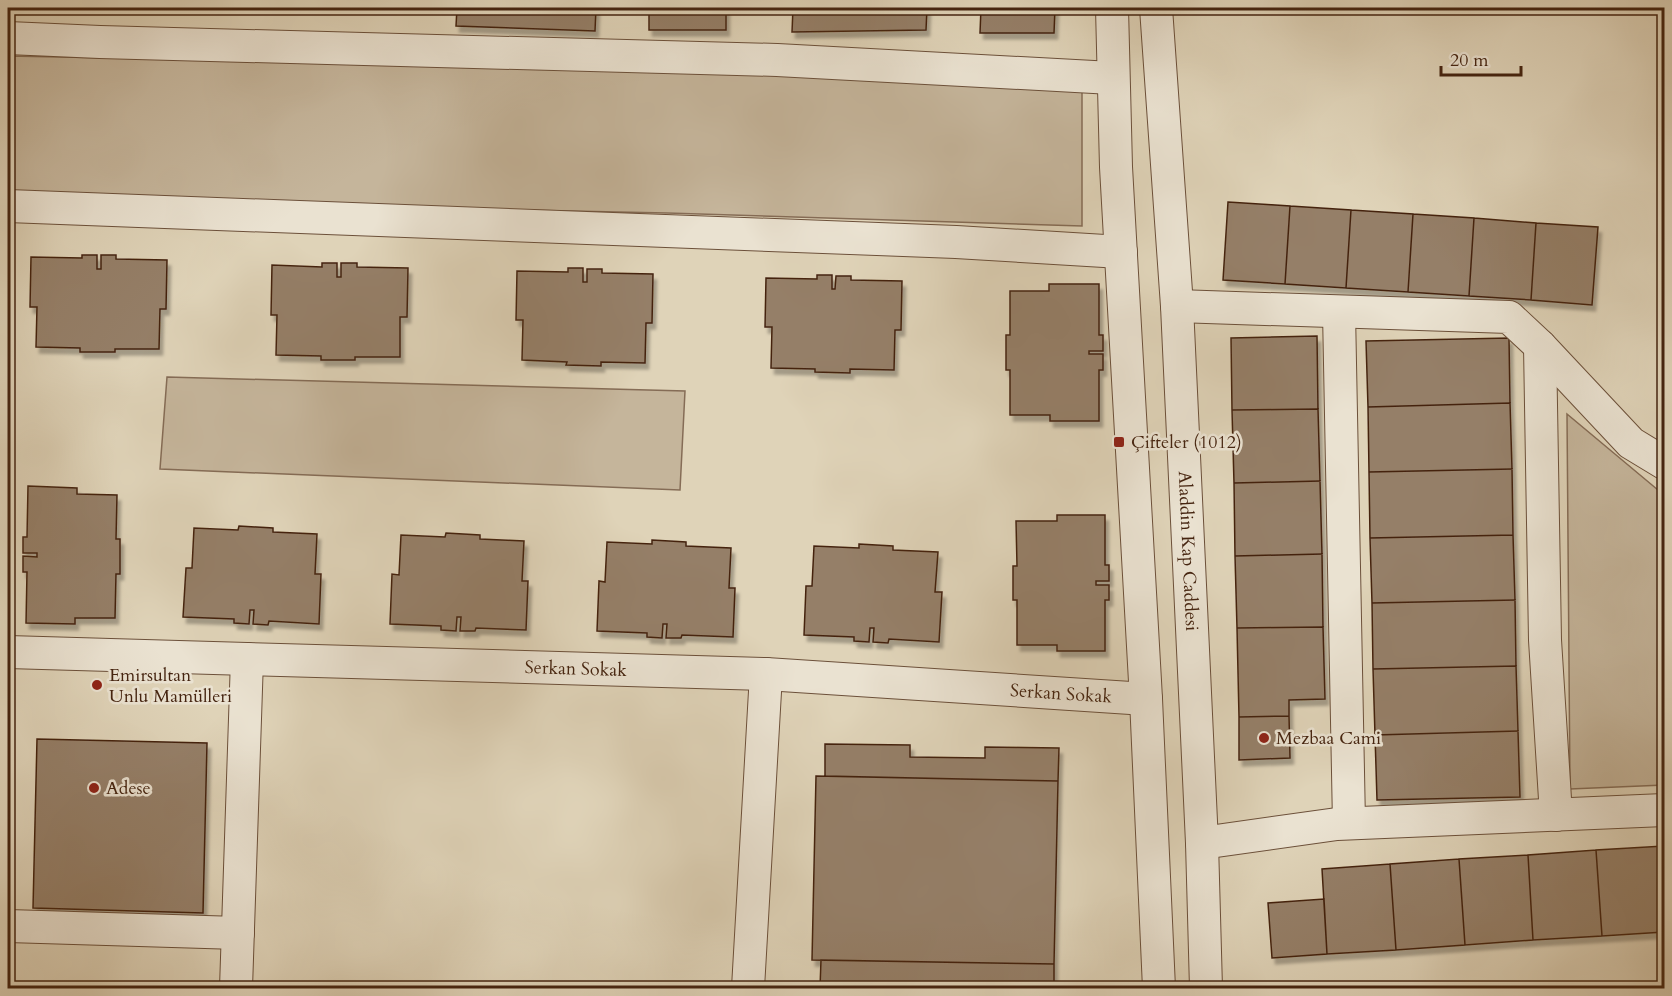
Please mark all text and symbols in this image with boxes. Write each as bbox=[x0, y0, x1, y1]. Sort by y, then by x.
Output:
scale bar bbox=[1441, 39, 1520, 77]
text: 20 m bbox=[1450, 48, 1489, 73]
place label: Çifteler (1012) bbox=[1131, 430, 1242, 455]
marker: Çifteler (1012) bbox=[1112, 435, 1126, 449]
street label: Aladdin Kap Caddesi bbox=[1172, 470, 1204, 632]
street label: Serkan Sokak bbox=[524, 655, 628, 683]
place label: Emirsultan Unlu Mamülleri bbox=[109, 663, 232, 709]
marker: Emirsultan Unlu Mamülleri bbox=[90, 678, 104, 692]
street label: Serkan Sokak bbox=[1009, 678, 1113, 710]
place label: Mezbaa Cami bbox=[1276, 726, 1381, 751]
marker: Mezbaa Cami bbox=[1257, 731, 1271, 745]
place label: Adese bbox=[106, 776, 151, 801]
marker: Adese bbox=[87, 781, 101, 795]

